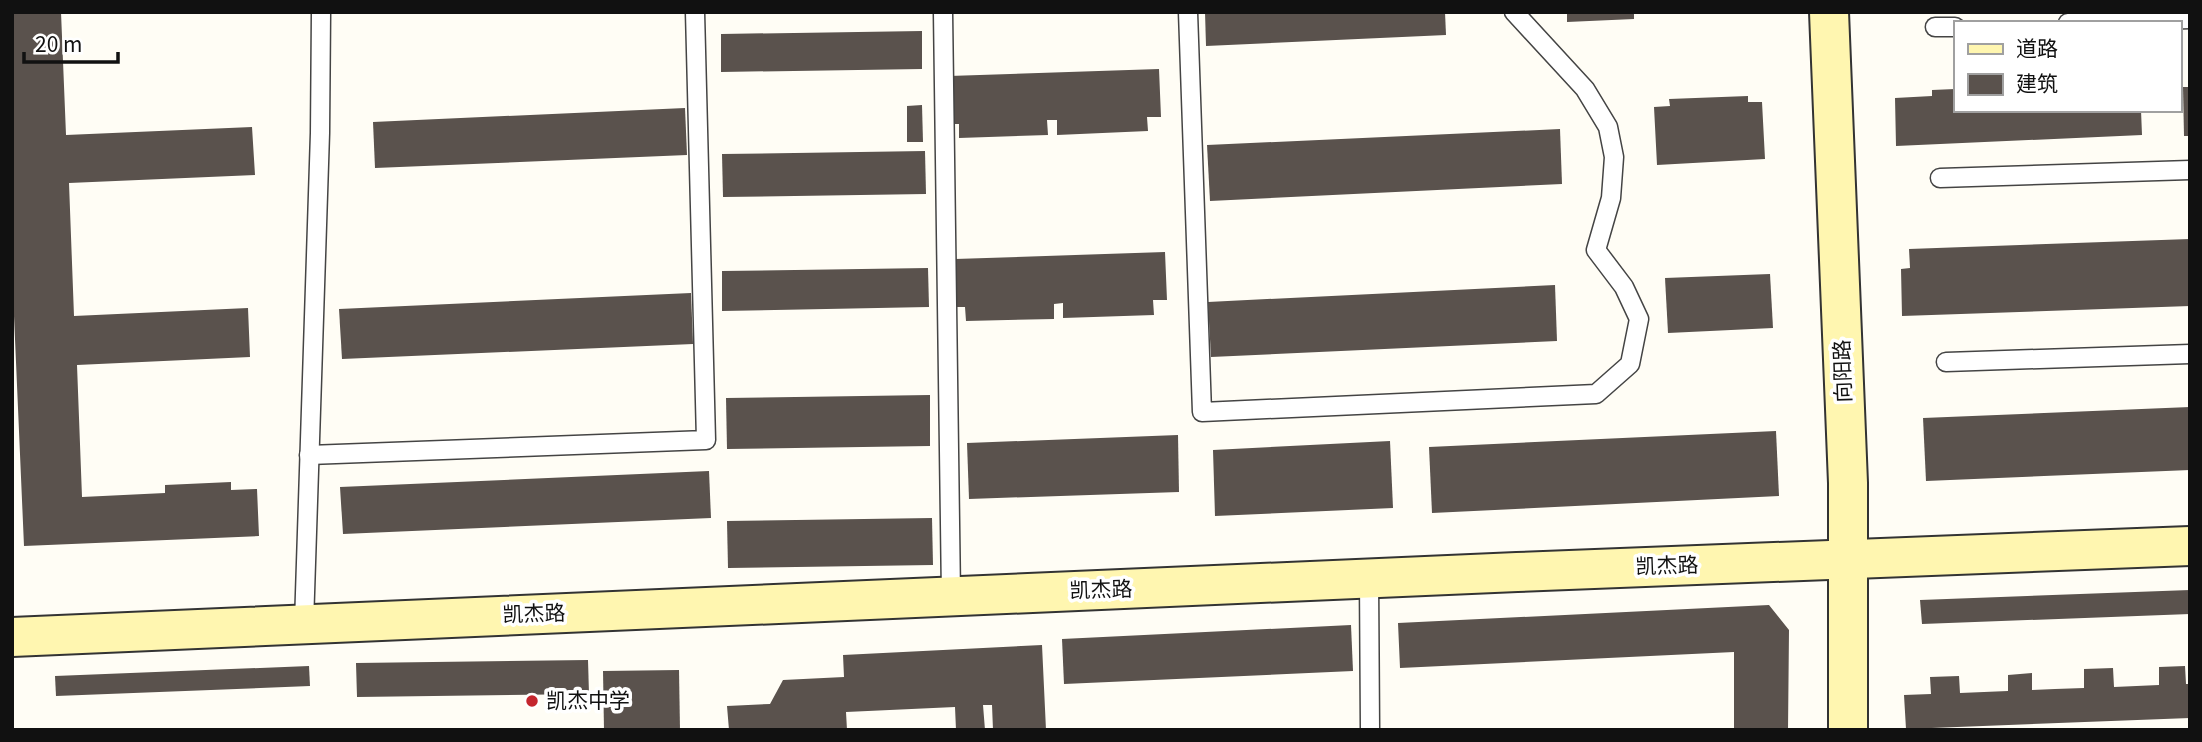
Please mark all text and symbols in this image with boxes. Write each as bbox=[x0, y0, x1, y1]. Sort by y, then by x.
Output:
scale bar bbox=[24, 21, 119, 65]
legend bbox=[1954, 21, 2181, 112]
text: 20 m bbox=[35, 28, 82, 58]
text: 道路 bbox=[2016, 32, 2058, 62]
text: 建筑 bbox=[2016, 67, 2058, 97]
street label: 向阳路 bbox=[1825, 339, 1857, 403]
street label: 凯杰路 bbox=[1635, 548, 1699, 580]
street label: 凯杰路 bbox=[1069, 572, 1133, 604]
street label: 凯杰路 bbox=[502, 596, 566, 628]
place label: 凯杰中学 bbox=[546, 684, 630, 714]
marker: 凯杰中学 bbox=[524, 693, 540, 709]

